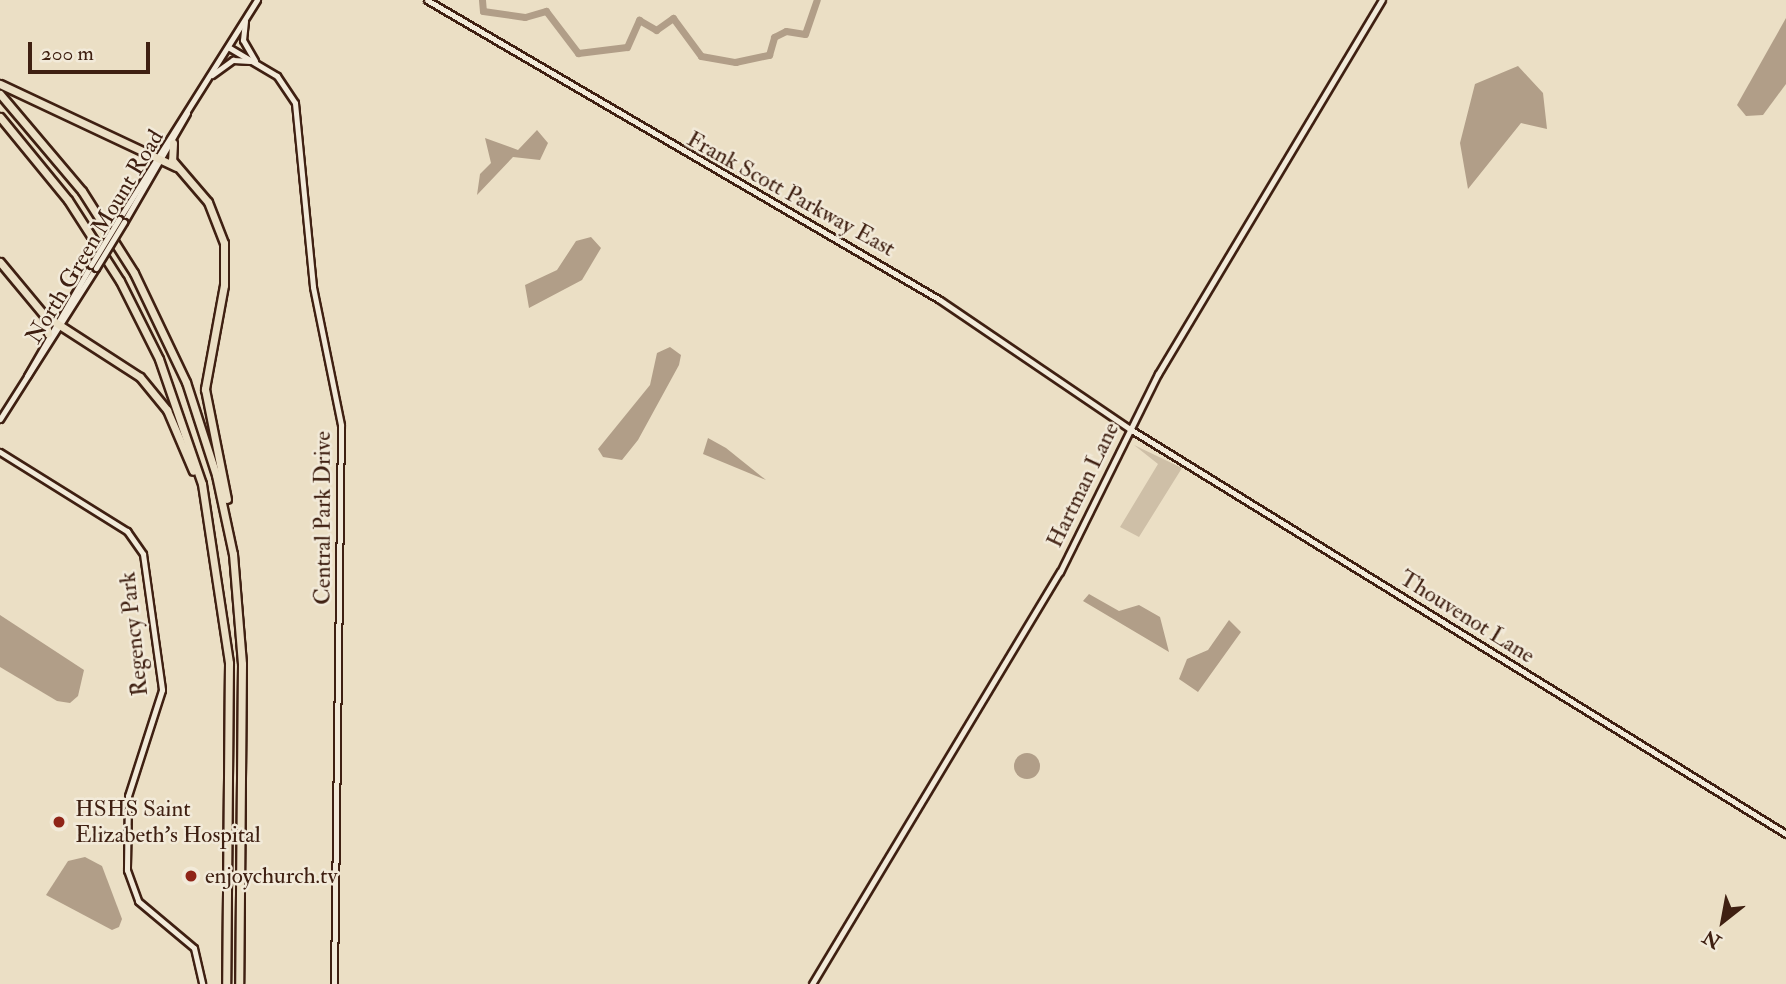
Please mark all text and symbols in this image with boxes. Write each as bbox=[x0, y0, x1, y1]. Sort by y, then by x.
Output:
scale bar bbox=[32, 28, 154, 72]
text: 200 m bbox=[41, 40, 94, 67]
street label: North Green Mount Road bbox=[20, 125, 170, 349]
street label: Frank Scott Parkway East bbox=[682, 125, 900, 263]
street label: Hartman Lane bbox=[1041, 418, 1125, 552]
street label: Central Park Drive bbox=[309, 431, 337, 605]
street label: Thouvenot Lane bbox=[1394, 564, 1540, 670]
street label: Regency Park bbox=[114, 571, 154, 697]
place label: HSHS Saint Elizabeth's Hospital bbox=[75, 795, 261, 849]
marker: HSHS Saint Elizabeth's Hospital bbox=[49, 812, 69, 832]
place label: enjoychurch.tv bbox=[205, 862, 337, 890]
marker: enjoychurch.tv bbox=[183, 868, 199, 884]
north arrow bbox=[1688, 886, 1758, 956]
text: N bbox=[1699, 924, 1726, 954]

